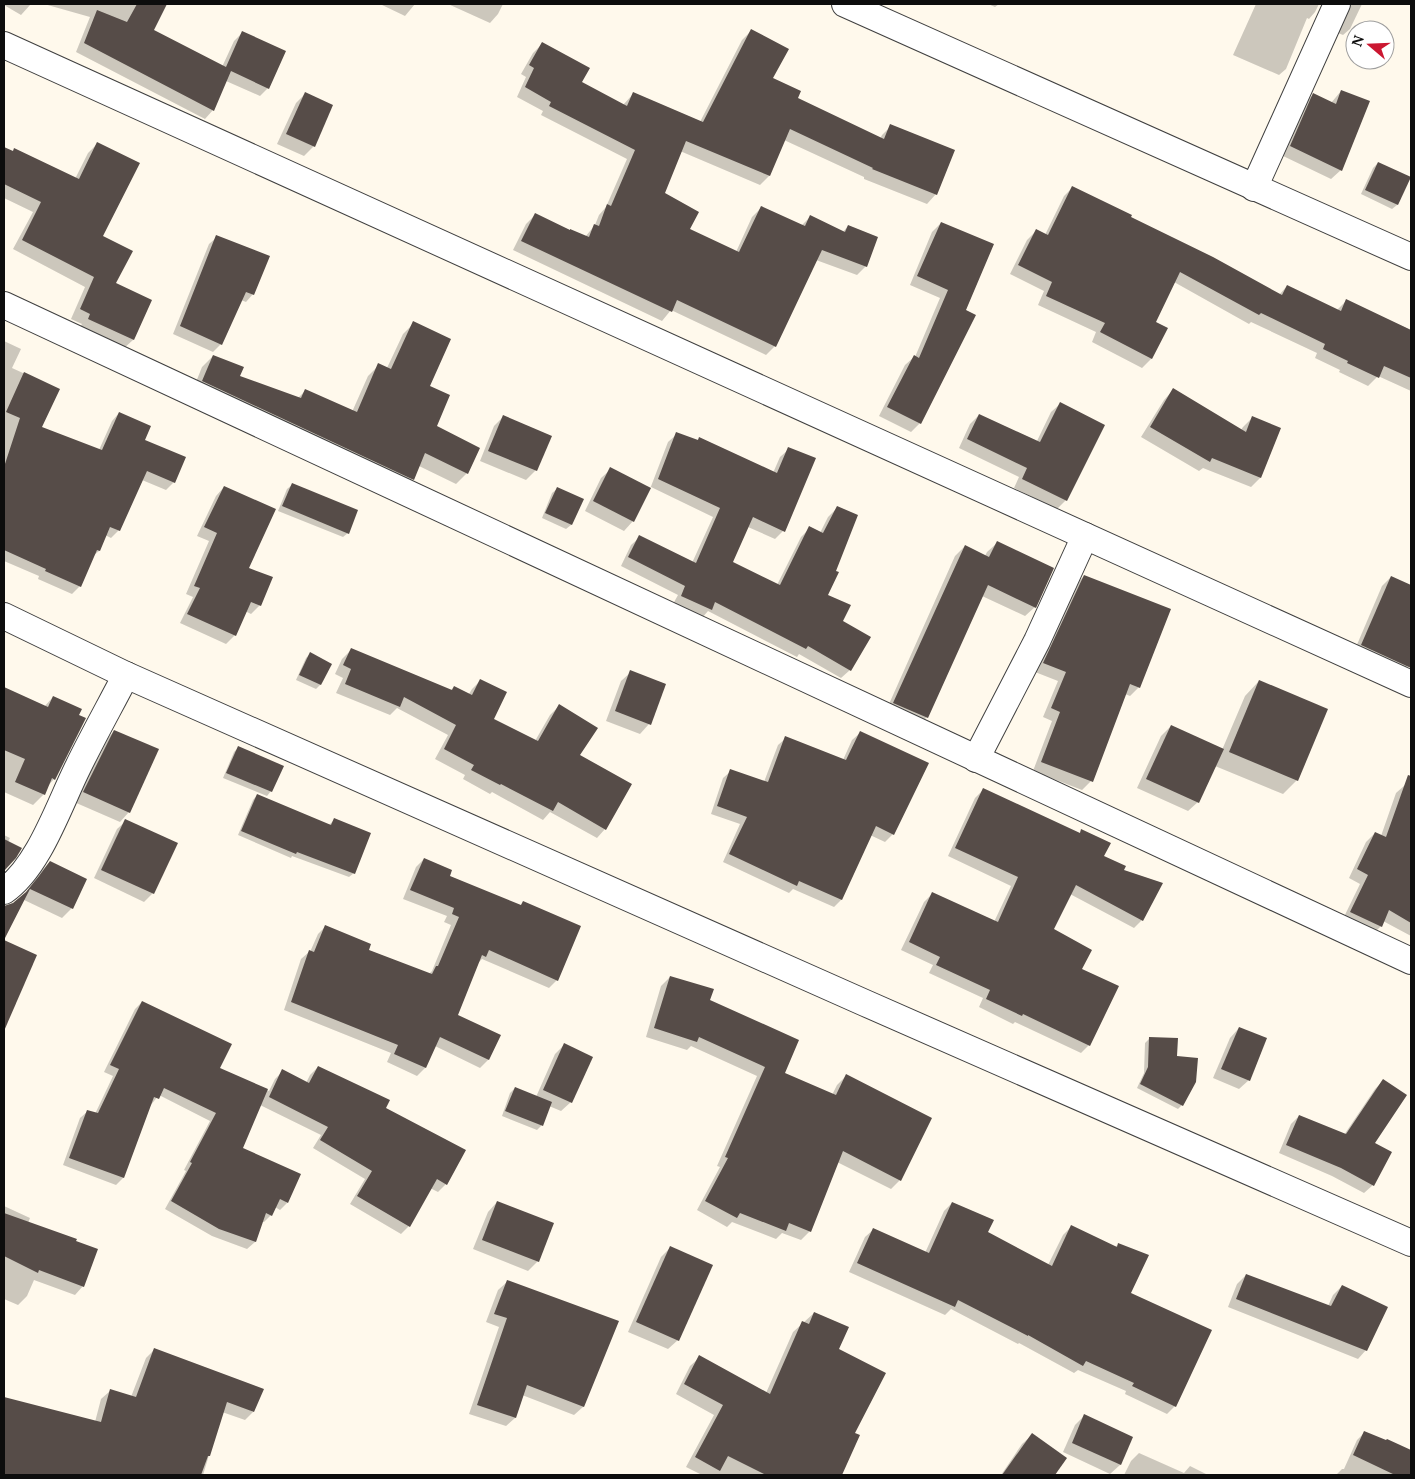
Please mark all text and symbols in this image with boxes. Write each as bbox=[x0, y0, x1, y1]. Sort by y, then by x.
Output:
north arrow bbox=[1345, 20, 1395, 70]
text: N bbox=[1347, 32, 1368, 49]

